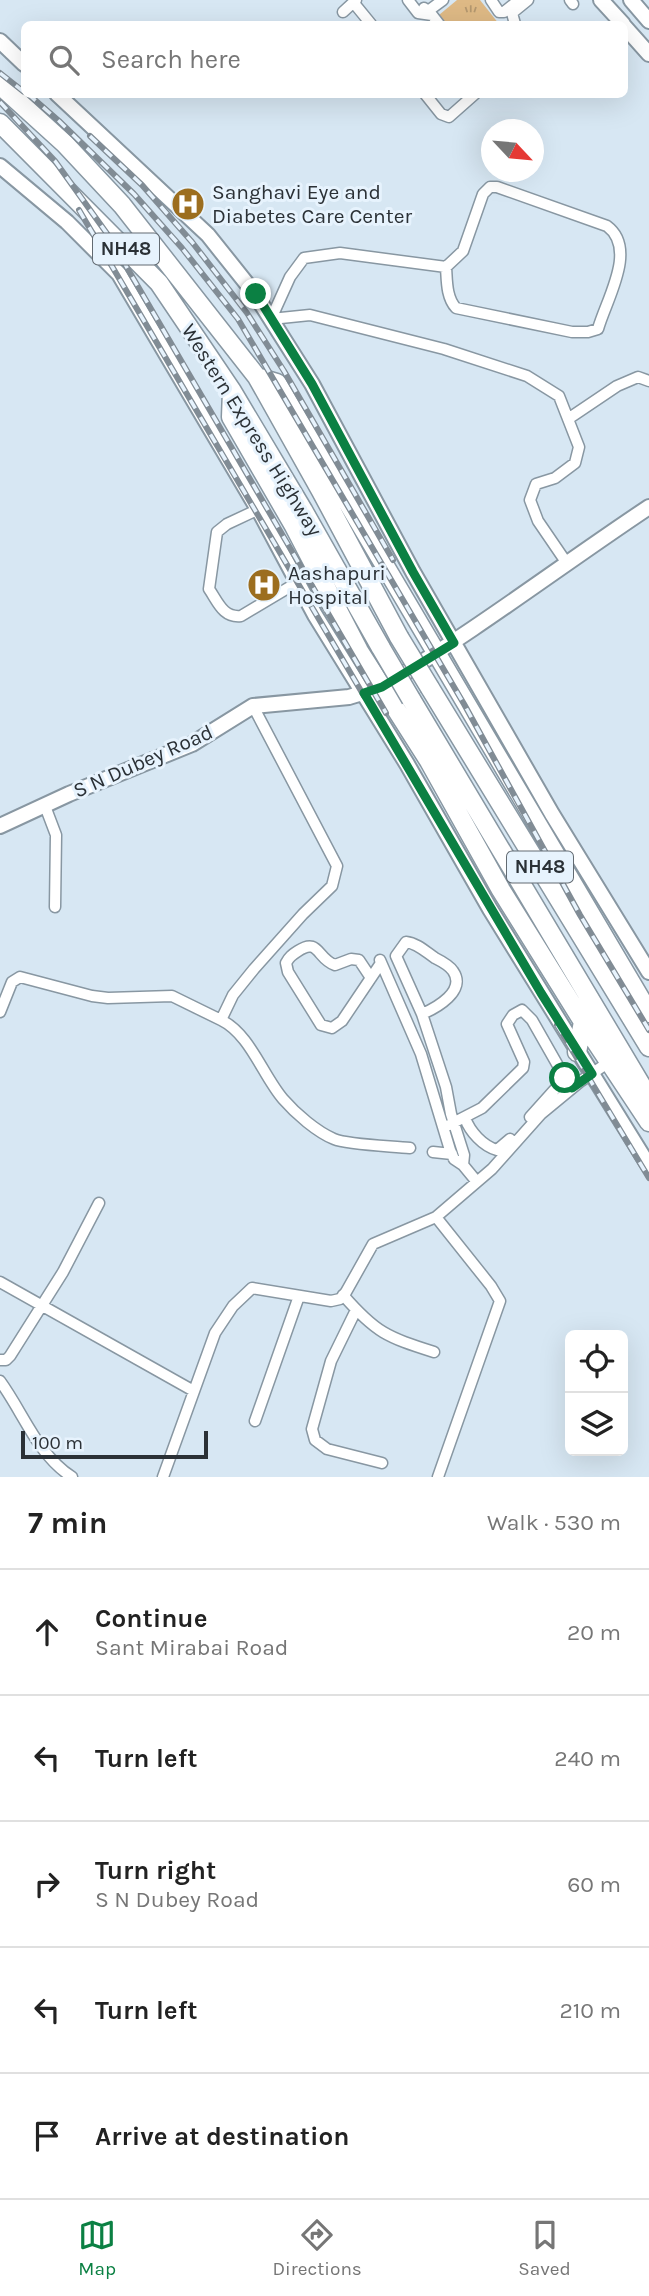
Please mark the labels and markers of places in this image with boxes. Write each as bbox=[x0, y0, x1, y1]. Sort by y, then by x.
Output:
place label: Sanghavi Eye and Diabetes Care Center bbox=[212, 180, 412, 228]
hospital icon: Sanghavi Eye and Diabetes Care Center bbox=[169, 185, 207, 223]
place label: Aashapuri Hospital bbox=[288, 561, 386, 609]
hospital icon: Aashapuri Hospital bbox=[245, 566, 283, 604]

